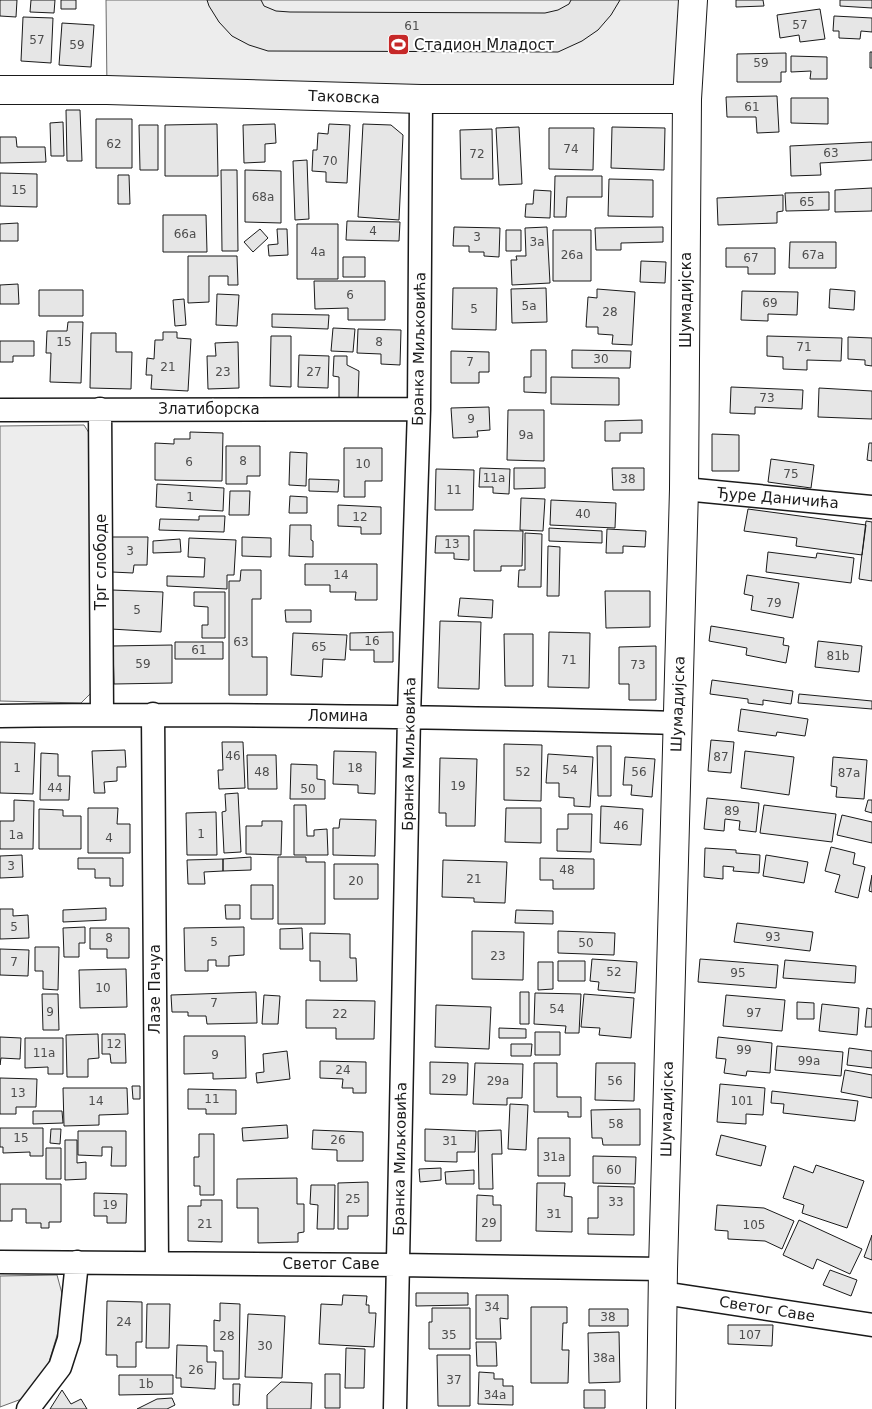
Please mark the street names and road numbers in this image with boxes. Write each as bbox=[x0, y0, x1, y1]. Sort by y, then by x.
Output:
street label: Таковска bbox=[307, 87, 380, 107]
street label: Шумадијска bbox=[677, 252, 695, 348]
street label: Бранка Миљковића bbox=[409, 272, 429, 426]
street label: Златиборска bbox=[158, 400, 260, 418]
street label: Ђуре Даничића bbox=[715, 484, 840, 512]
street label: Трг слободе bbox=[92, 514, 110, 611]
street label: Шумадијска bbox=[667, 656, 689, 752]
street label: Бранка Миљковића bbox=[399, 677, 419, 831]
street label: Ломина bbox=[308, 707, 368, 725]
street label: Лазе Пачуа bbox=[146, 944, 164, 1034]
street label: Шумадијска bbox=[657, 1061, 677, 1157]
street label: Бранка Миљковића bbox=[390, 1082, 410, 1236]
street label: Светог Саве bbox=[283, 1255, 379, 1273]
street label: Светог Саве bbox=[718, 1293, 816, 1325]

